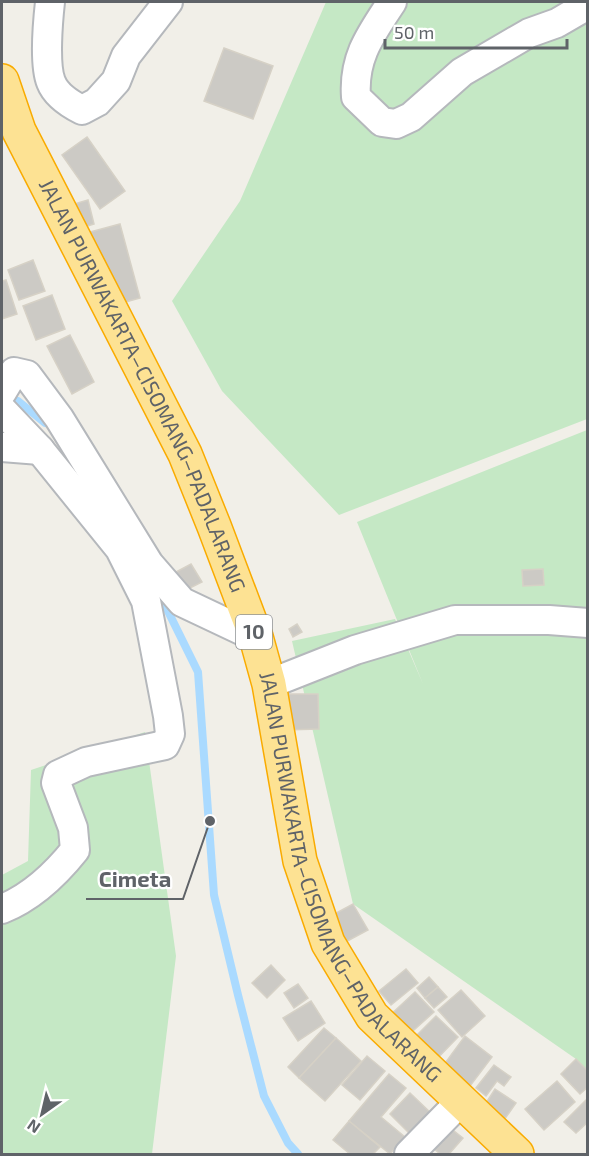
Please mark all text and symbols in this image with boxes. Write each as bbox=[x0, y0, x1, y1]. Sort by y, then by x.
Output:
scale bar bbox=[385, 12, 566, 50]
text: 50 m bbox=[394, 21, 434, 43]
street label: JALAN PURWAKARTA–CISOMANG–PADALARANG bbox=[35, 174, 252, 595]
road number: 10 bbox=[236, 615, 272, 649]
street label: JALAN PURWAKARTA–CISOMANG–PADALARANG bbox=[255, 668, 447, 1087]
callout: Cimeta bbox=[86, 859, 183, 899]
text: Cimeta bbox=[99, 865, 171, 891]
north arrow bbox=[12, 1084, 72, 1144]
text: N bbox=[23, 1116, 43, 1138]

